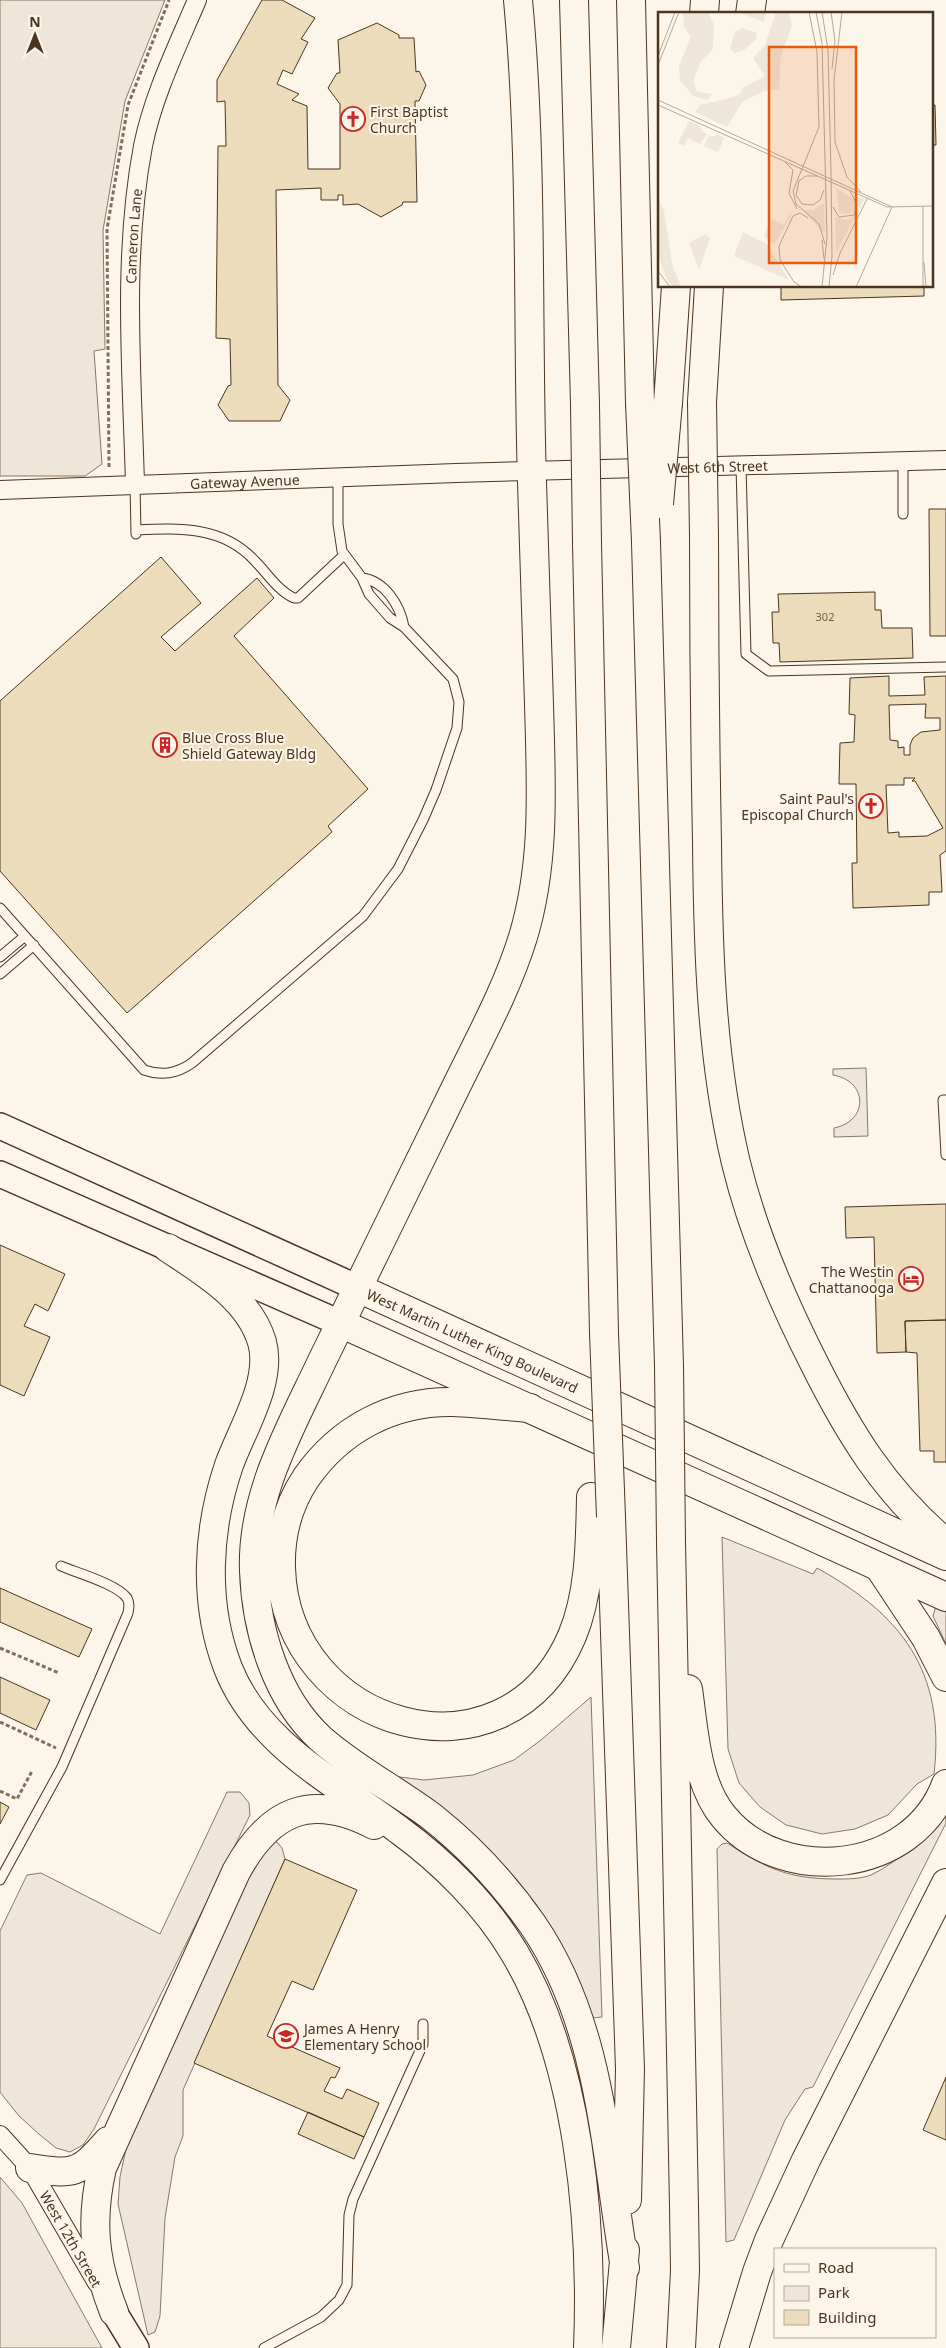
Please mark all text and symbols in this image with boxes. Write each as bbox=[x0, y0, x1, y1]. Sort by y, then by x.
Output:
north arrow bbox=[10, 10, 60, 60]
text: N bbox=[29, 12, 41, 31]
inset map bbox=[658, 12, 934, 288]
place label: First Baptist Church bbox=[370, 102, 448, 137]
church icon: First Baptist Church bbox=[340, 106, 366, 132]
street label: Cameron Lane bbox=[121, 187, 146, 284]
street label: West 6th Street bbox=[667, 455, 768, 477]
street label: Gateway Avenue bbox=[190, 469, 300, 492]
house number: 302 bbox=[816, 609, 834, 624]
place label: Blue Cross Blue Shield Gateway Bldg bbox=[182, 728, 316, 763]
building icon: Blue Cross Blue Shield Gateway Bldg bbox=[152, 732, 178, 758]
place label: Saint Paul's Episcopal Church bbox=[741, 789, 854, 824]
church icon: Saint Paul's Episcopal Church bbox=[858, 793, 884, 819]
place label: The Westin Chattanooga bbox=[809, 1262, 894, 1297]
hotel icon: The Westin Chattanooga bbox=[898, 1266, 924, 1292]
street label: West Martin Luther King Boulevard bbox=[364, 1284, 581, 1397]
place label: James A Henry Elementary School bbox=[302, 2019, 426, 2054]
school or university icon: James A Henry Elementary School bbox=[273, 2023, 299, 2049]
street label: West 12th Street bbox=[36, 2187, 106, 2291]
legend bbox=[774, 2248, 936, 2338]
text: Road bbox=[818, 2257, 854, 2277]
text: Park bbox=[818, 2282, 850, 2302]
text: Building bbox=[818, 2307, 876, 2327]

